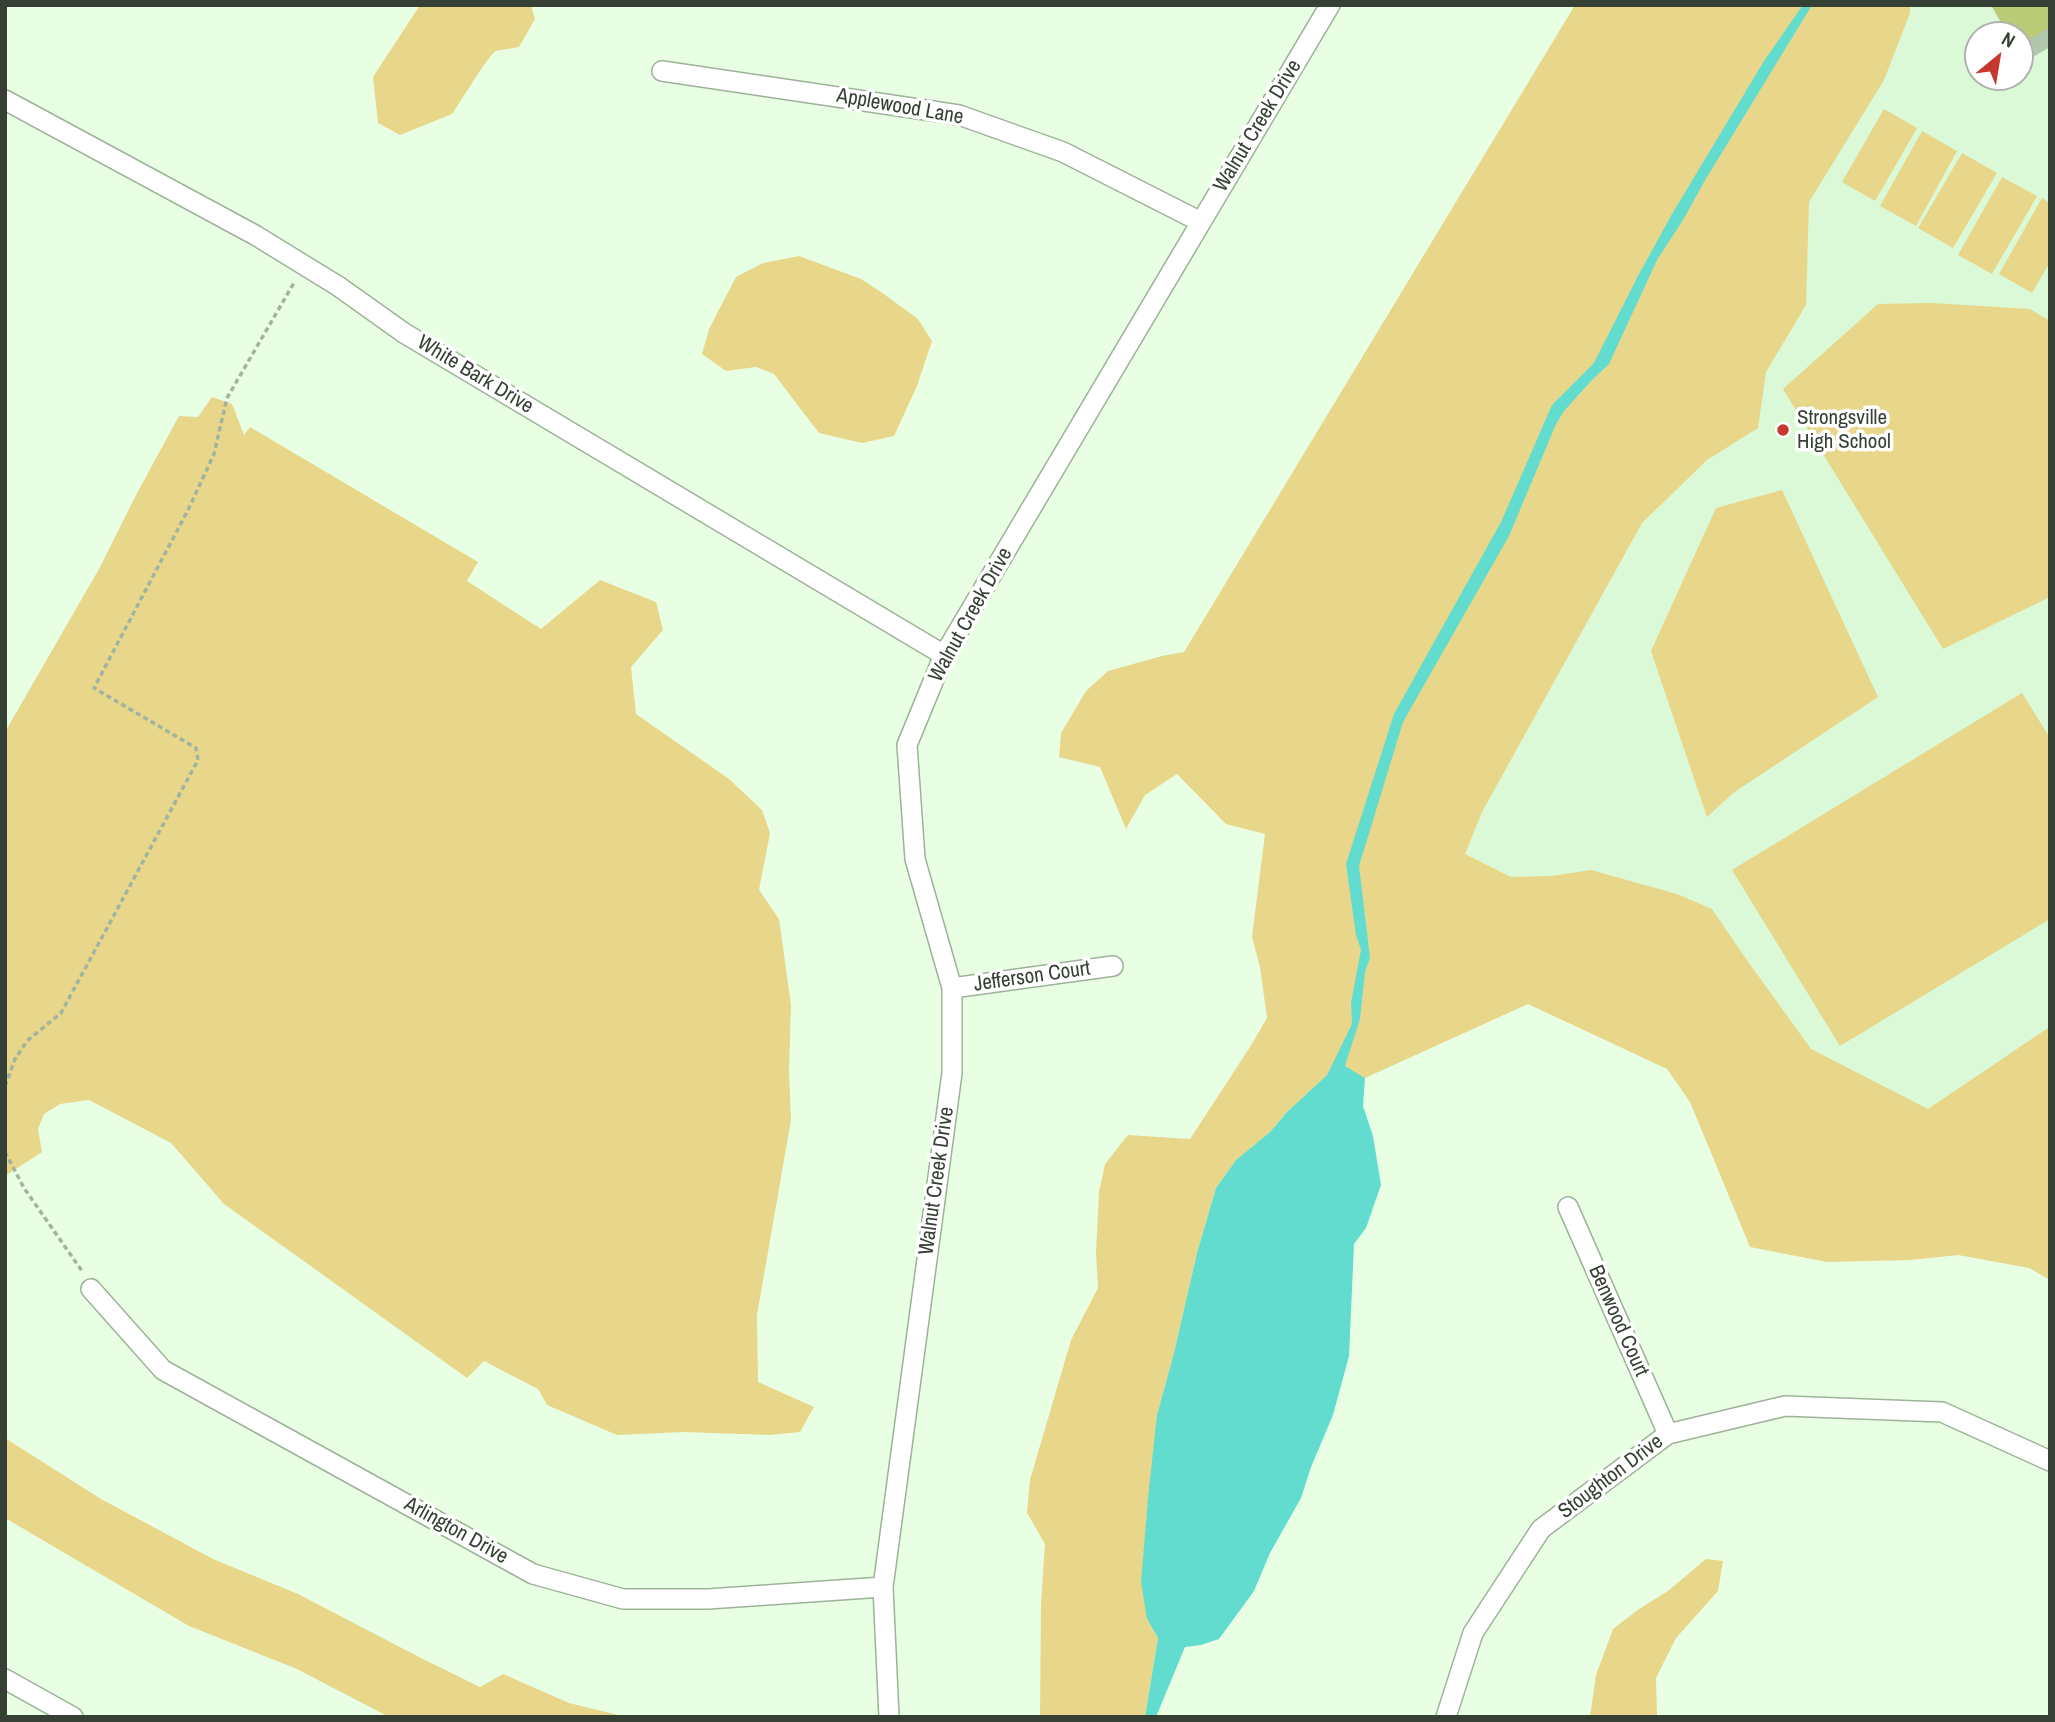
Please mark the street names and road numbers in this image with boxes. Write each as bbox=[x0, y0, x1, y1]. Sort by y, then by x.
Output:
street label: Walnut Creek Drive bbox=[1209, 55, 1307, 197]
street label: Applewood Lane bbox=[835, 83, 965, 131]
street label: White Bark Drive bbox=[412, 330, 538, 420]
street label: Walnut Creek Drive bbox=[924, 543, 1018, 687]
street label: Jefferson Court bbox=[972, 956, 1092, 998]
street label: Walnut Creek Drive bbox=[914, 1105, 960, 1257]
street label: Benwood Court bbox=[1582, 1262, 1654, 1380]
street label: Stoughton Drive bbox=[1554, 1429, 1668, 1525]
street label: Arlington Drive bbox=[400, 1492, 512, 1570]

